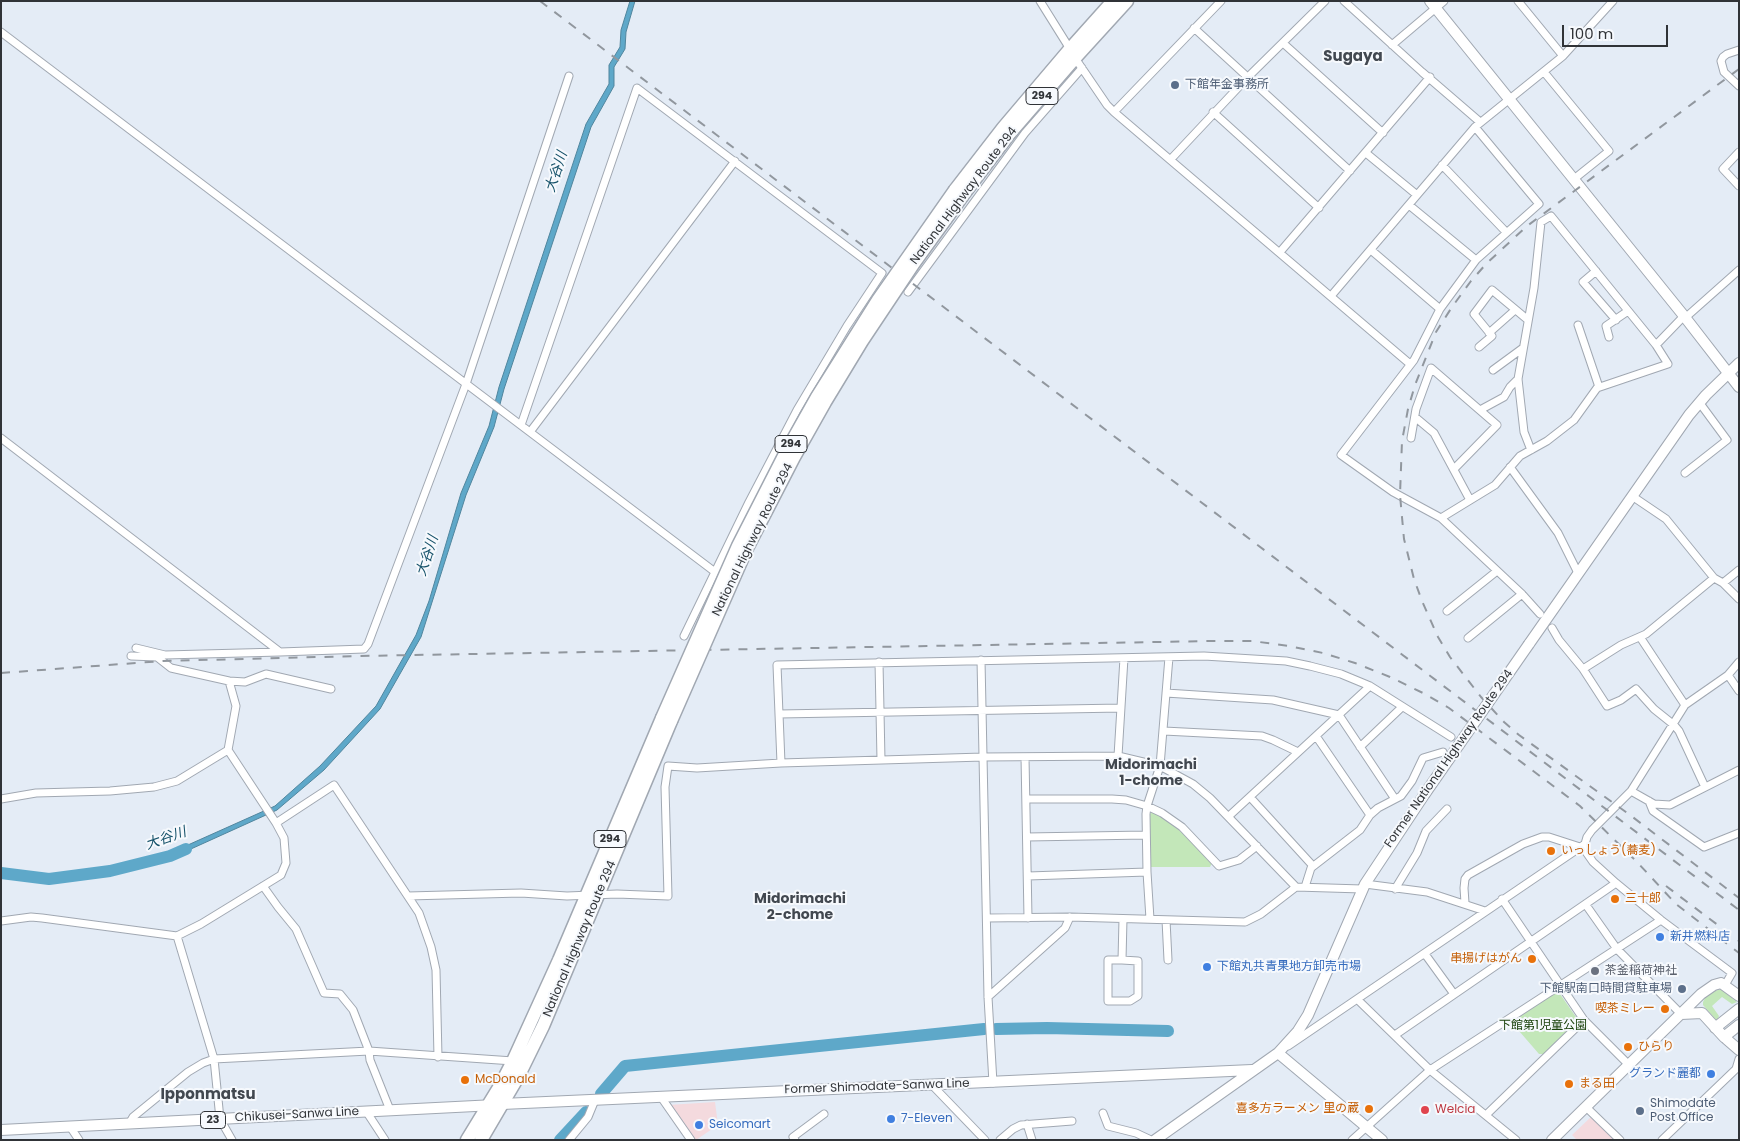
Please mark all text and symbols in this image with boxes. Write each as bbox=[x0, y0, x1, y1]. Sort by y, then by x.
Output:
scale bar bbox=[1565, 15, 1671, 47]
text: 100 m bbox=[1570, 23, 1613, 44]
district label: Sugaya bbox=[1323, 48, 1383, 66]
place label: 下館年金事務所 bbox=[1185, 78, 1269, 92]
marker: 下館年金事務所 bbox=[1169, 79, 1181, 91]
road number: 294 bbox=[1026, 88, 1058, 104]
street label: National Highway Route 294 bbox=[908, 125, 1020, 267]
water label: 大谷川 bbox=[543, 149, 571, 195]
road number: 294 bbox=[775, 436, 807, 452]
street label: National Highway Route 294 bbox=[710, 461, 796, 619]
water label: 大谷川 bbox=[414, 533, 442, 579]
street label: Former National Highway Route 294 bbox=[1382, 667, 1516, 851]
district label: Midorimachi 1-chome bbox=[1105, 757, 1197, 790]
water label: 大谷川 bbox=[143, 824, 189, 854]
road number: 294 bbox=[594, 831, 626, 848]
place label: いっしょう(蕎麦) bbox=[1561, 844, 1656, 858]
marker: いっしょう(蕎麦) bbox=[1545, 845, 1557, 857]
street label: National Highway Route 294 bbox=[541, 859, 619, 1019]
district label: Midorimachi 2-chome bbox=[754, 891, 846, 924]
place label: 三十郎 bbox=[1625, 892, 1661, 906]
marker: 三十郎 bbox=[1609, 893, 1621, 905]
place label: 新井燃料店 bbox=[1670, 930, 1730, 944]
marker: 新井燃料店 bbox=[1654, 931, 1666, 943]
place label: 串揚げはがん bbox=[1450, 952, 1522, 966]
marker: 串揚げはがん bbox=[1526, 953, 1538, 965]
place label: 下館丸共青果地方卸売市場 bbox=[1217, 960, 1361, 974]
marker: 下館丸共青果地方卸売市場 bbox=[1201, 961, 1213, 973]
place label: 茶釜稲荷神社 bbox=[1605, 964, 1677, 978]
marker: 茶釜稲荷神社 bbox=[1589, 965, 1601, 977]
place label: 下館駅南口時間貸駐車場 bbox=[1540, 982, 1672, 996]
marker: 下館駅南口時間貸駐車場 bbox=[1676, 983, 1688, 995]
place label: 喫茶ミレー bbox=[1595, 1002, 1655, 1016]
marker: 喫茶ミレー bbox=[1659, 1003, 1671, 1015]
park label: 下館第1児童公園 bbox=[1499, 1019, 1587, 1033]
place label: ひらり bbox=[1638, 1040, 1674, 1054]
marker: ひらり bbox=[1622, 1041, 1634, 1053]
place label: グランド麗都 bbox=[1629, 1067, 1701, 1081]
marker: グランド麗都 bbox=[1705, 1068, 1717, 1080]
place label: McDonald bbox=[475, 1073, 536, 1087]
marker: McDonald bbox=[459, 1074, 471, 1086]
street label: Former Shimodate-Sanwa Line bbox=[784, 1077, 970, 1097]
place label: まる田 bbox=[1579, 1077, 1615, 1091]
marker: まる田 bbox=[1563, 1078, 1575, 1090]
district label: Ipponmatsu bbox=[160, 1086, 256, 1104]
place label: Shimodate Post Office bbox=[1650, 1097, 1716, 1125]
place label: 喜多方ラーメン 里の蔵 bbox=[1236, 1102, 1359, 1116]
marker: 喜多方ラーメン 里の蔵 bbox=[1363, 1103, 1375, 1115]
place label: Welcia bbox=[1435, 1103, 1475, 1117]
marker: Welcia bbox=[1419, 1104, 1431, 1116]
street label: Chikusei-Sanwa Line bbox=[235, 1105, 359, 1125]
marker: Shimodate Post Office bbox=[1634, 1105, 1646, 1117]
road number: 23 bbox=[200, 1112, 226, 1128]
place label: 7-Eleven bbox=[901, 1112, 953, 1126]
marker: 7-Eleven bbox=[885, 1113, 897, 1125]
place label: Seicomart bbox=[709, 1118, 771, 1132]
marker: Seicomart bbox=[693, 1119, 705, 1131]

